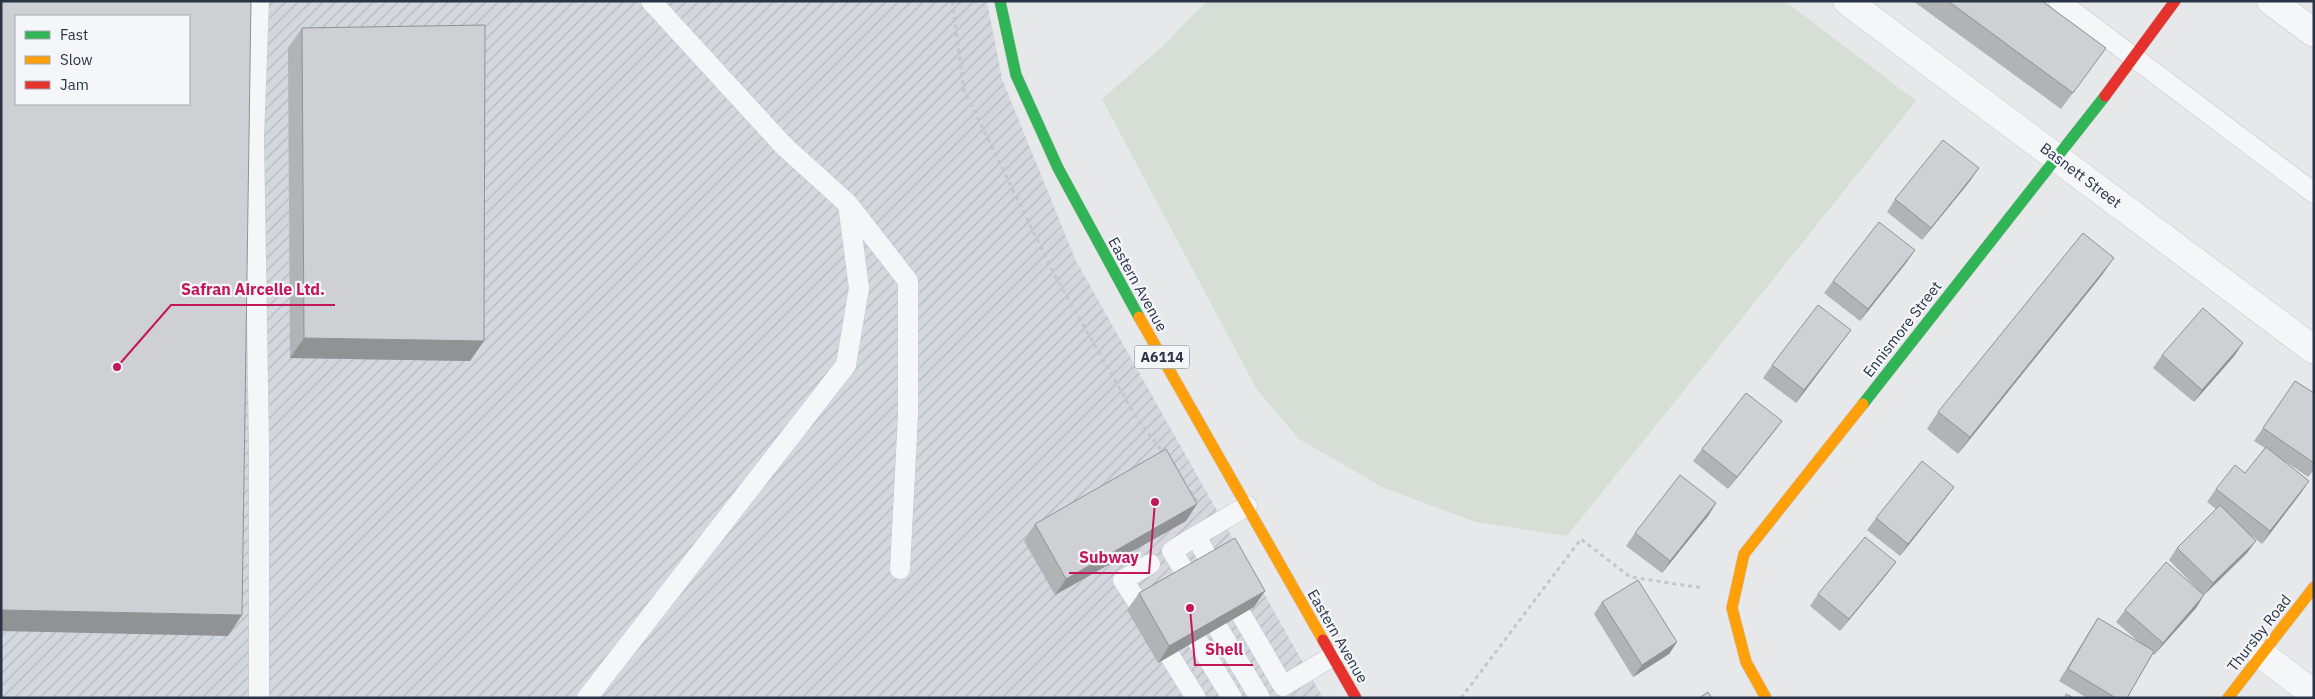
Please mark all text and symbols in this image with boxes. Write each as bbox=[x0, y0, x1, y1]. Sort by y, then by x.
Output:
legend bbox=[15, 15, 190, 105]
text: Fast bbox=[60, 25, 88, 44]
text: Slow bbox=[60, 50, 93, 69]
text: Jam bbox=[60, 75, 89, 94]
street label: Basnett Street bbox=[2037, 138, 2125, 212]
street label: Eastern Avenue bbox=[1104, 233, 1172, 335]
callout: Safran Aircelle Ltd. bbox=[171, 274, 335, 305]
street label: Ennismore Street bbox=[1859, 277, 1945, 381]
text: Safran Aircelle Ltd. bbox=[181, 279, 325, 299]
road number: A6114 bbox=[1134, 346, 1190, 368]
callout: Subway bbox=[1069, 542, 1149, 573]
text: Subway bbox=[1079, 547, 1139, 567]
street label: Eastern Avenue bbox=[1304, 586, 1372, 686]
street label: Thursby Road bbox=[2223, 591, 2295, 675]
callout: Shell bbox=[1195, 634, 1253, 665]
text: Shell bbox=[1205, 639, 1243, 659]

